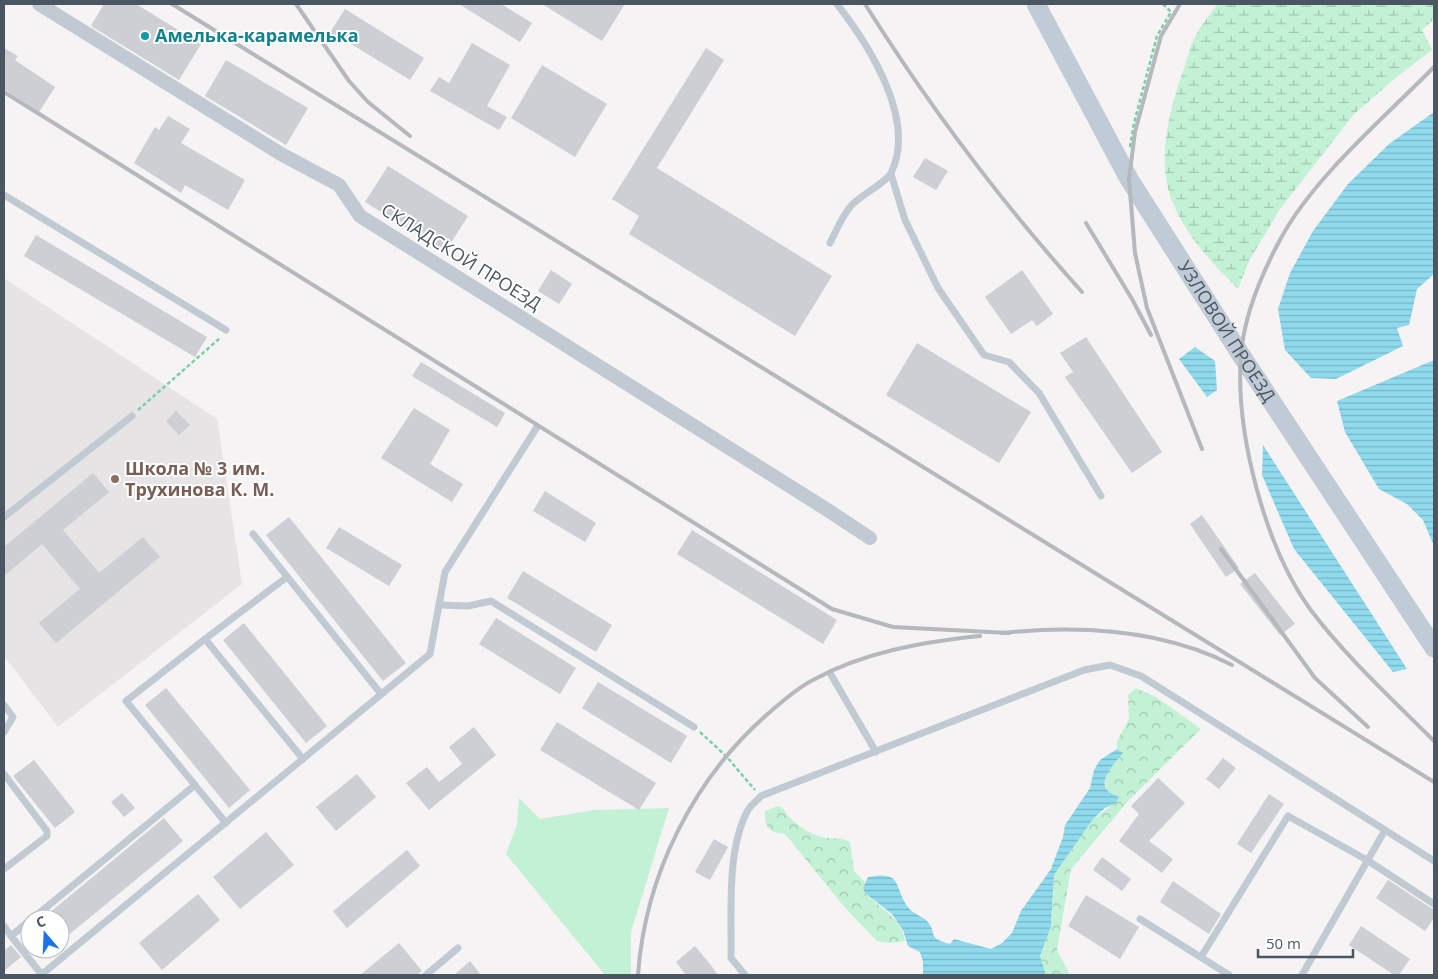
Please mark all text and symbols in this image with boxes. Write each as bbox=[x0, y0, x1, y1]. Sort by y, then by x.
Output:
place label: Амелька-карамелька bbox=[155, 23, 359, 47]
marker: Амелька-карамелька bbox=[139, 30, 151, 42]
street label: СКЛАДСКОЙ ПРОЕЗД bbox=[377, 197, 546, 315]
street label: УЗЛОВОЙ ПРОЕЗД bbox=[1173, 256, 1281, 406]
place label: Школа № 3 им. Трухинова К. М. bbox=[125, 456, 274, 501]
marker: Школа № 3 им. Трухинова К. М. bbox=[109, 473, 121, 485]
north arrow bbox=[20, 909, 70, 959]
text: С bbox=[33, 911, 48, 932]
scale bar bbox=[1258, 926, 1353, 958]
text: 50 m bbox=[1266, 933, 1301, 953]

